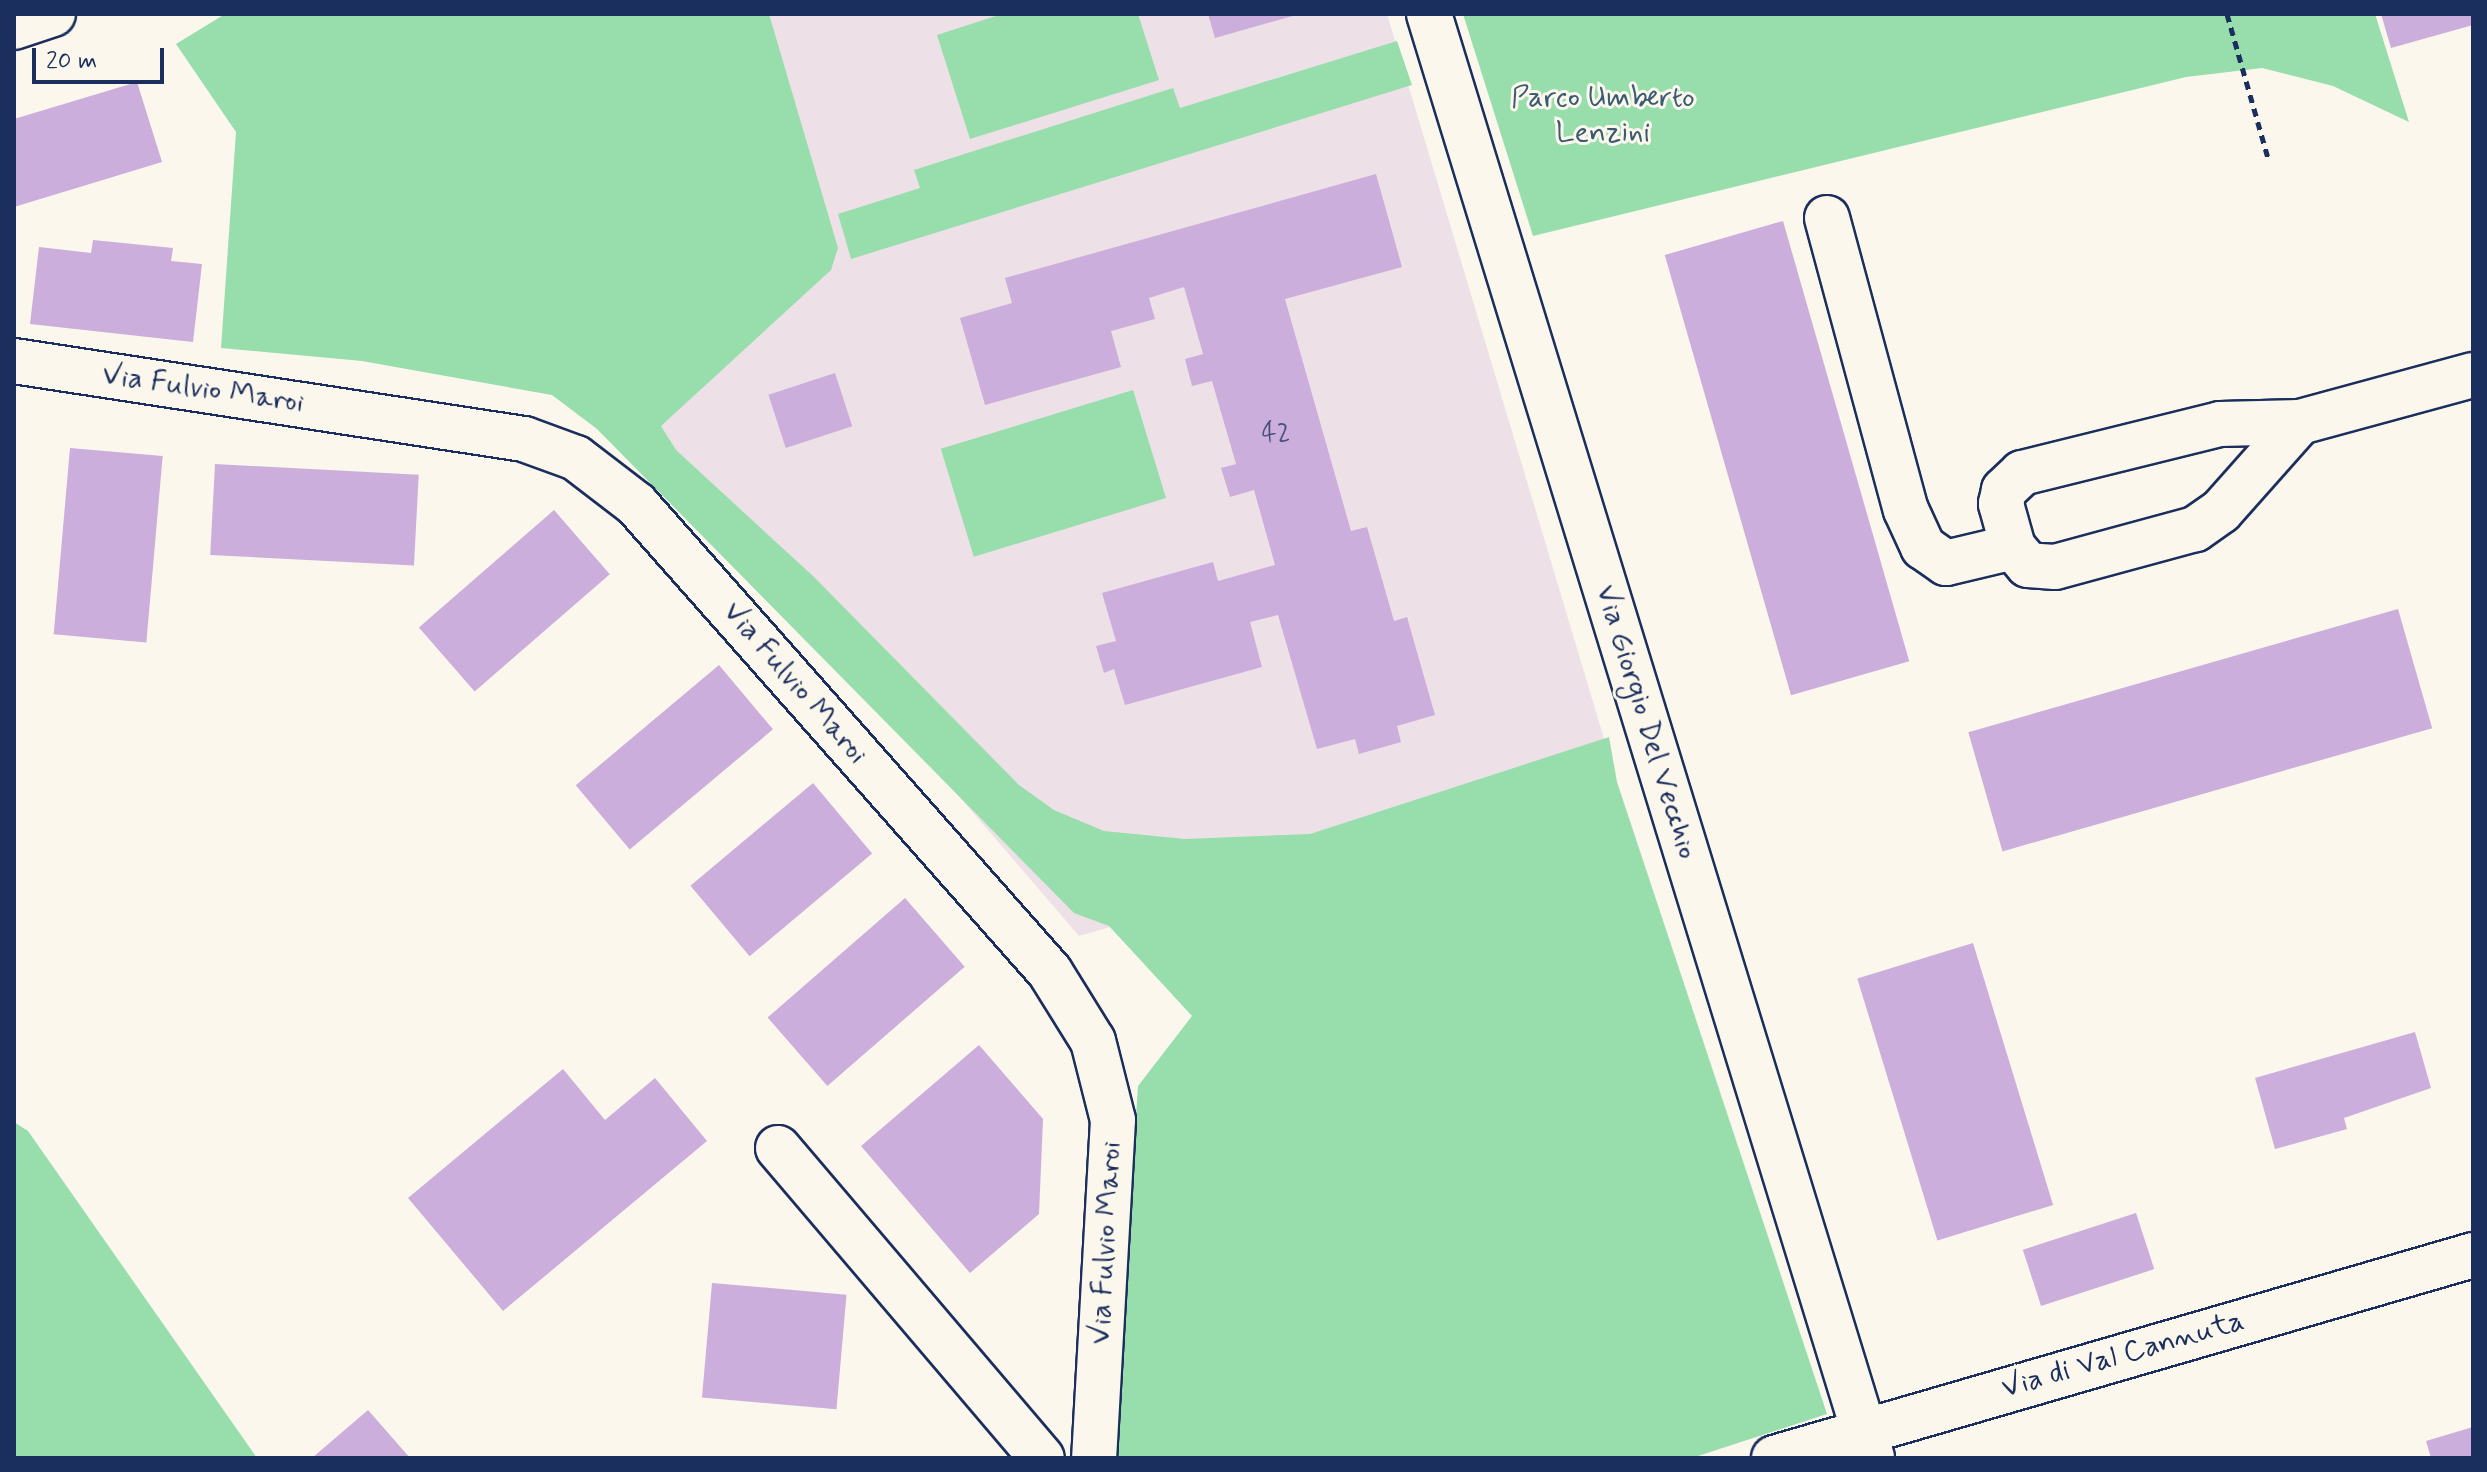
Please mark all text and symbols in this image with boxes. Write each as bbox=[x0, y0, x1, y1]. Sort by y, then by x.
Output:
scale bar bbox=[36, 32, 168, 82]
text: 20 m bbox=[46, 46, 97, 77]
park label: Parco Umberto Lenzini bbox=[1510, 80, 1696, 150]
street label: Via Fulvio Maroi bbox=[103, 357, 303, 421]
house number: 42 bbox=[1262, 419, 1290, 451]
street label: Via Giorgio Del Vecchio bbox=[1588, 582, 1704, 862]
street label: Via Fulvio Maroi bbox=[717, 597, 873, 769]
street label: Via Fulvio Maroi bbox=[1083, 1143, 1129, 1343]
street label: Via di Val Cannuta bbox=[1999, 1304, 2247, 1406]

